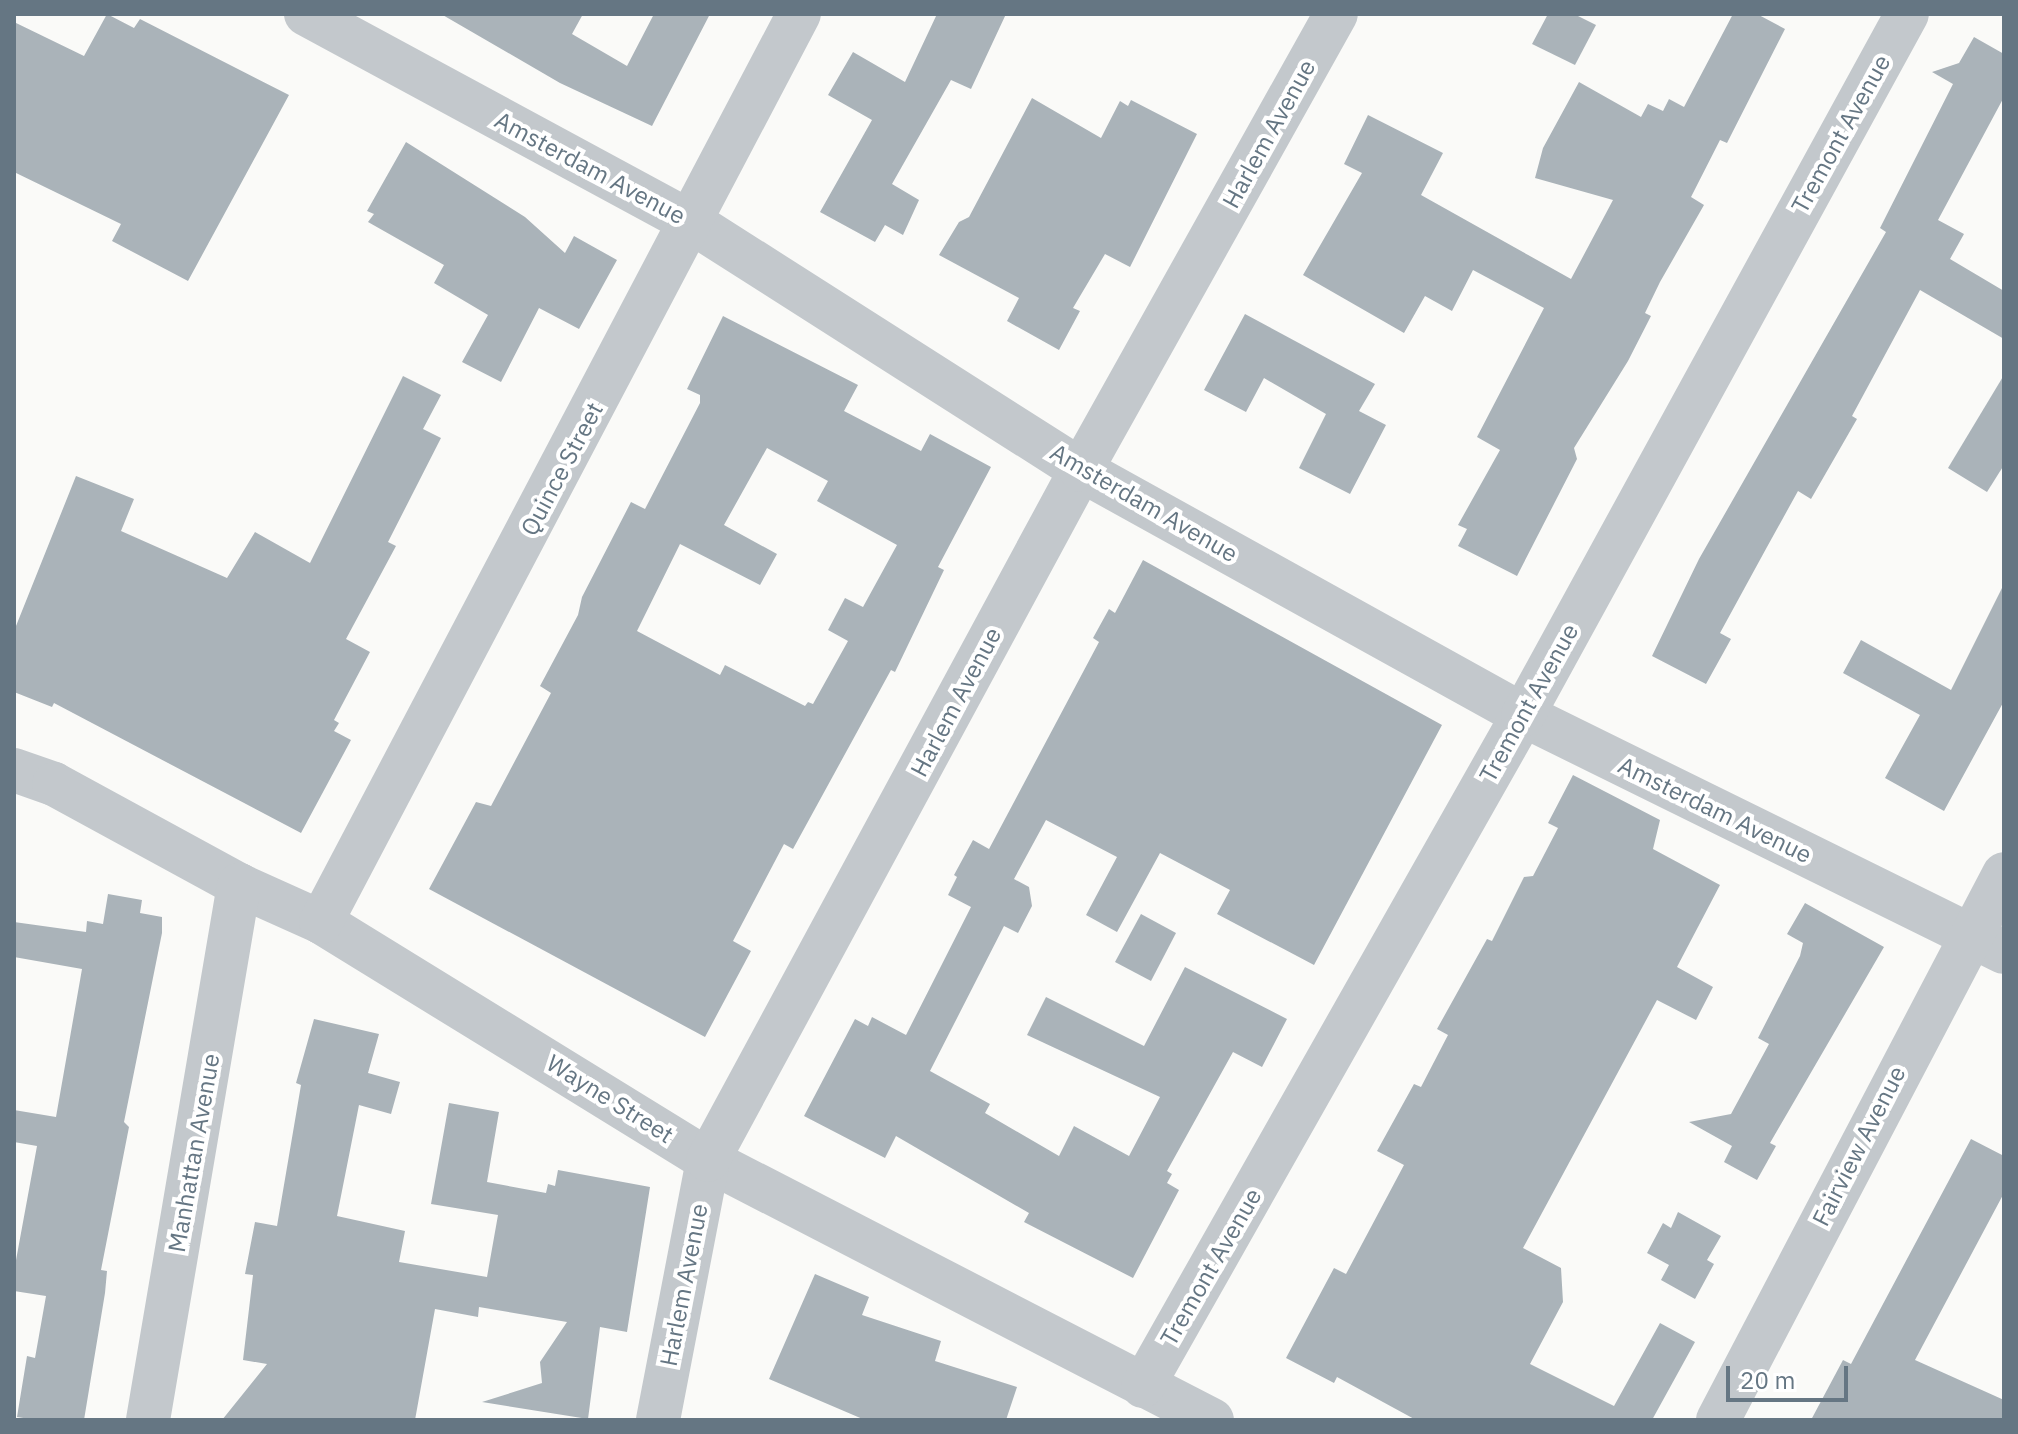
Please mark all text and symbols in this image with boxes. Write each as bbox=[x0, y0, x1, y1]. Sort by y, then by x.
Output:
street label: Tremont Avenue bbox=[1786, 50, 1896, 218]
street label: Harlem Avenue bbox=[1216, 55, 1322, 213]
street label: Amsterdam Avenue bbox=[490, 106, 690, 230]
street label: Quince Street bbox=[515, 397, 609, 541]
street label: Amsterdam Avenue bbox=[1045, 438, 1243, 568]
street label: Tremont Avenue bbox=[1474, 619, 1584, 787]
street label: Harlem Avenue bbox=[905, 622, 1007, 782]
street label: Amsterdam Avenue bbox=[1614, 751, 1816, 869]
street label: Wayne Street bbox=[541, 1049, 679, 1149]
street label: Manhattan Avenue bbox=[162, 1051, 226, 1255]
street label: Fairview Avenue bbox=[1806, 1061, 1912, 1231]
street label: Tremont Avenue bbox=[1154, 1183, 1268, 1351]
street label: Harlem Avenue bbox=[654, 1201, 714, 1369]
scale bar bbox=[1730, 1350, 1852, 1400]
text: 20 m bbox=[1740, 1364, 1795, 1396]

